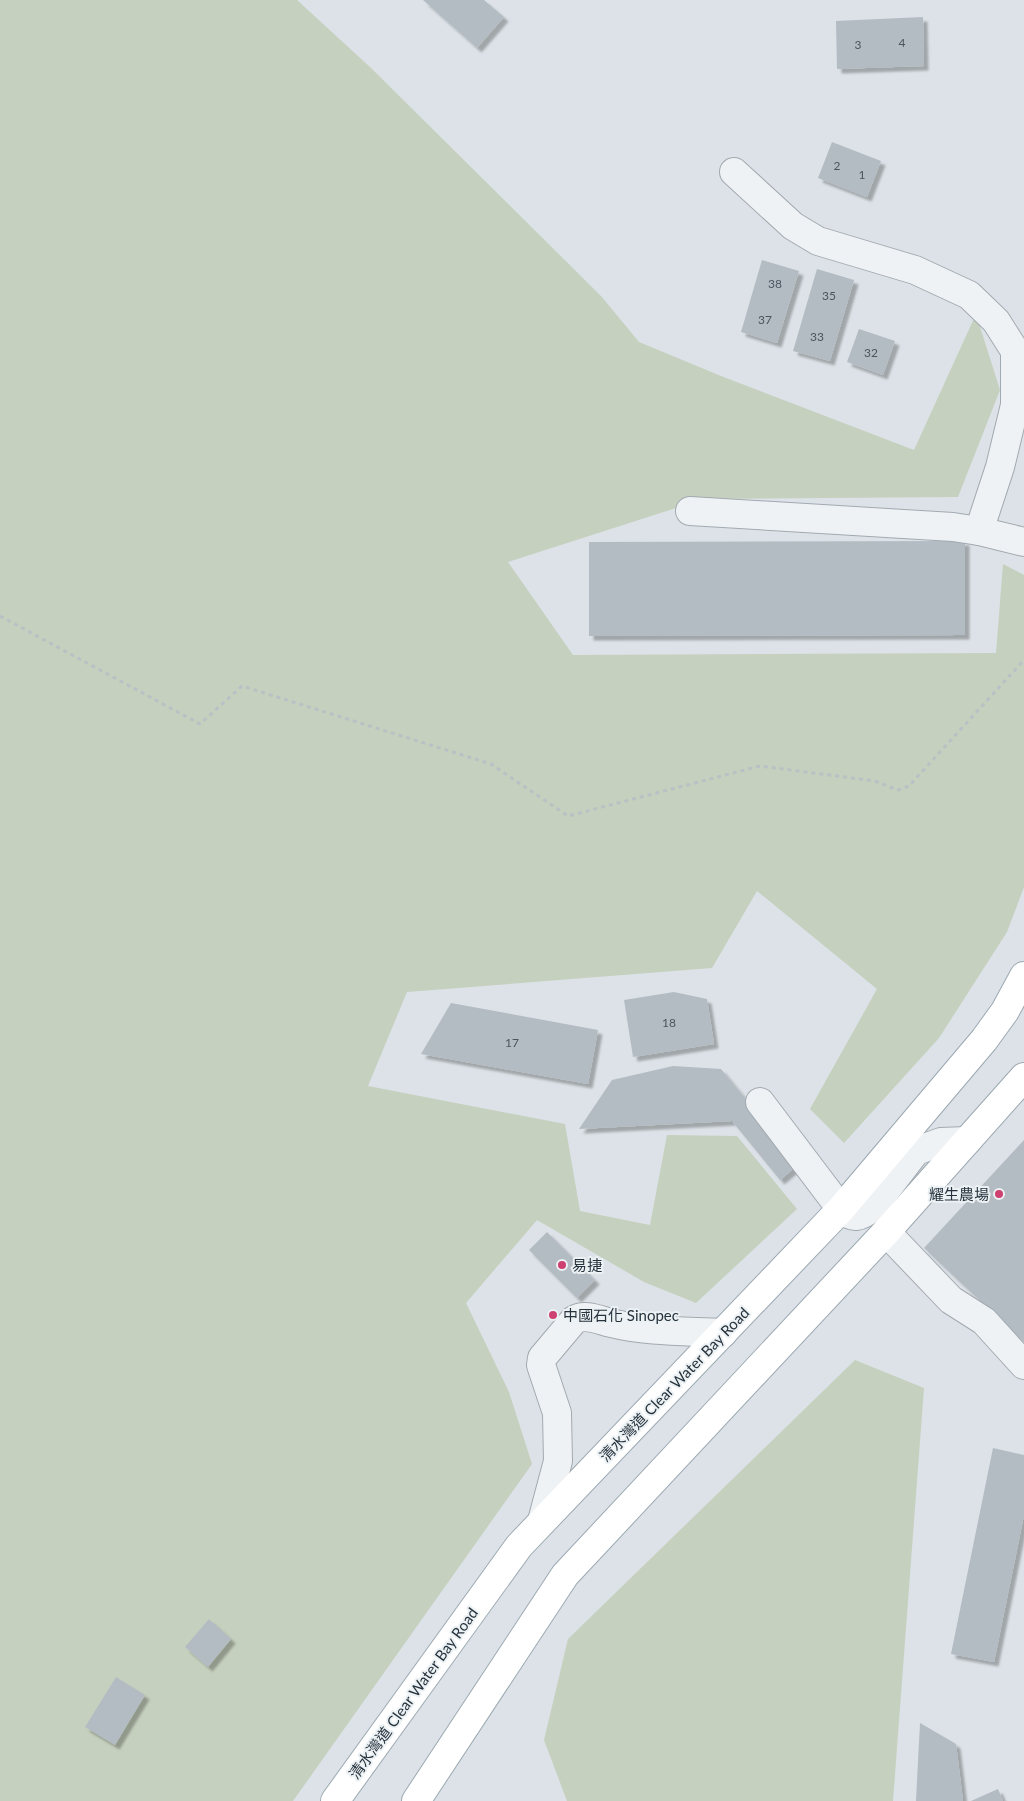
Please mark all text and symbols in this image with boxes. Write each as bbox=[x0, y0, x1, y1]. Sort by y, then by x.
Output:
house number: 4 bbox=[899, 35, 906, 50]
house number: 3 bbox=[855, 37, 862, 52]
house number: 2 bbox=[834, 158, 841, 173]
house number: 1 bbox=[859, 167, 866, 182]
house number: 38 bbox=[768, 276, 782, 291]
house number: 35 bbox=[822, 288, 836, 303]
house number: 37 bbox=[758, 312, 772, 327]
house number: 33 bbox=[810, 329, 824, 344]
house number: 32 bbox=[864, 345, 878, 360]
house number: 18 bbox=[662, 1015, 676, 1030]
house number: 17 bbox=[505, 1035, 519, 1050]
place label: 耀生農場 bbox=[929, 1185, 989, 1203]
marker: 耀生農場 bbox=[993, 1188, 1005, 1200]
place label: 易捷 bbox=[572, 1256, 602, 1274]
marker: 易捷 bbox=[556, 1259, 568, 1271]
street label: 清水灣道 Clear Water Bay Road bbox=[596, 1303, 752, 1465]
place label: 中國石化 Sinopec bbox=[563, 1306, 679, 1324]
marker: 中國石化 Sinopec bbox=[547, 1309, 559, 1321]
street label: 清水灣道 Clear Water Bay Road bbox=[345, 1604, 481, 1782]

